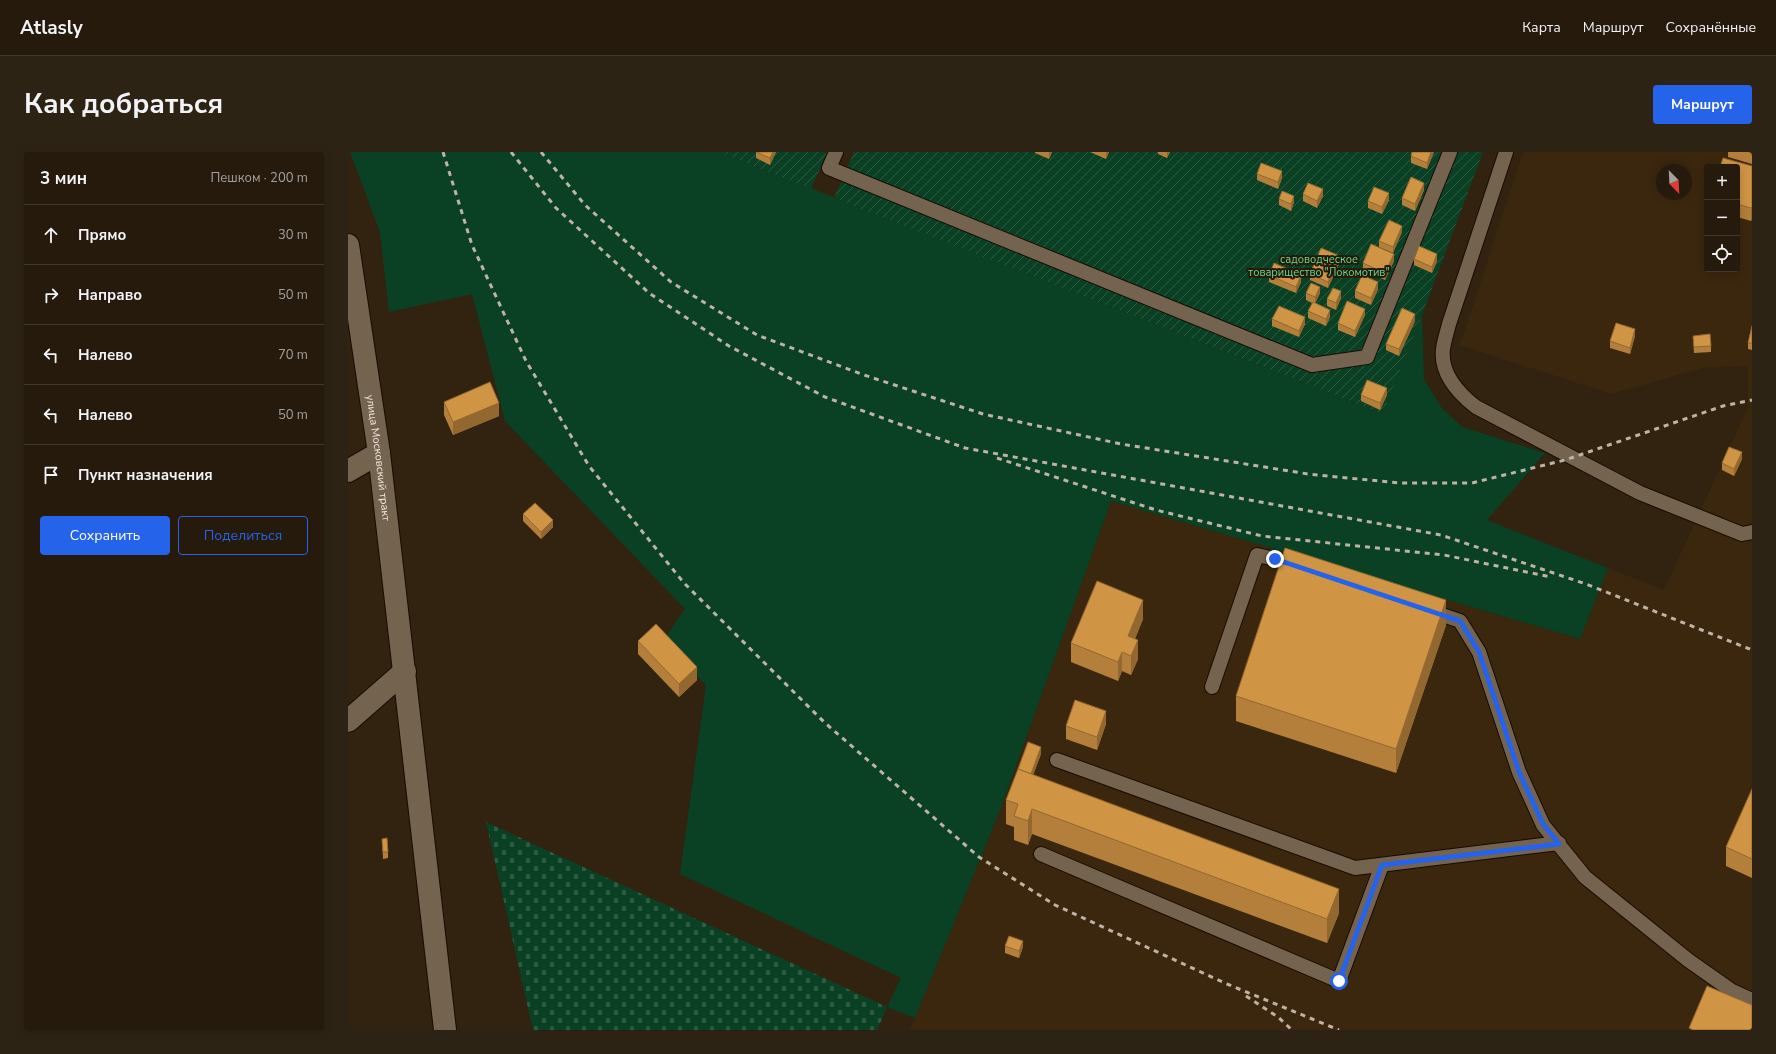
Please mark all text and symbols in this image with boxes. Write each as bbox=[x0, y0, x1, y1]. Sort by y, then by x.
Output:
text: Atlasly bbox=[20, 15, 83, 41]
text: Карта bbox=[1522, 18, 1561, 37]
text: Маршрут bbox=[1583, 18, 1644, 37]
text: Сохранённые bbox=[1666, 18, 1756, 37]
text: Как добраться bbox=[24, 85, 223, 123]
button: Маршрут bbox=[1653, 85, 1752, 124]
north arrow bbox=[1656, 164, 1692, 200]
map controls bbox=[1704, 164, 1740, 272]
button: + bbox=[1704, 164, 1740, 200]
text: 3 мин bbox=[40, 167, 87, 190]
text: Пешком · 200 m bbox=[210, 169, 308, 187]
button: − bbox=[1704, 200, 1740, 236]
icon: ahead bbox=[40, 224, 62, 246]
text: Прямо bbox=[78, 225, 126, 245]
text: 30 m bbox=[278, 226, 308, 244]
button: locate bbox=[1704, 236, 1740, 272]
park label: садоводческое товарищество "Локомотив" bbox=[1248, 252, 1390, 280]
icon: right bbox=[40, 284, 62, 306]
text: Направо bbox=[78, 285, 142, 305]
text: 50 m bbox=[278, 286, 308, 304]
icon: left bbox=[40, 344, 62, 366]
text: Налево bbox=[78, 345, 133, 365]
text: 70 m bbox=[278, 346, 308, 364]
street label: улица Московский тракт bbox=[362, 394, 394, 522]
icon: left bbox=[40, 404, 62, 426]
text: Налево bbox=[78, 405, 133, 425]
text: 50 m bbox=[278, 406, 308, 424]
icon: arrive bbox=[40, 464, 62, 486]
text: Пункт назначения bbox=[78, 465, 213, 485]
button: Сохранить bbox=[40, 516, 170, 555]
button: Поделиться bbox=[178, 516, 308, 555]
route end bbox=[1266, 550, 1284, 568]
route start bbox=[1330, 972, 1348, 990]

